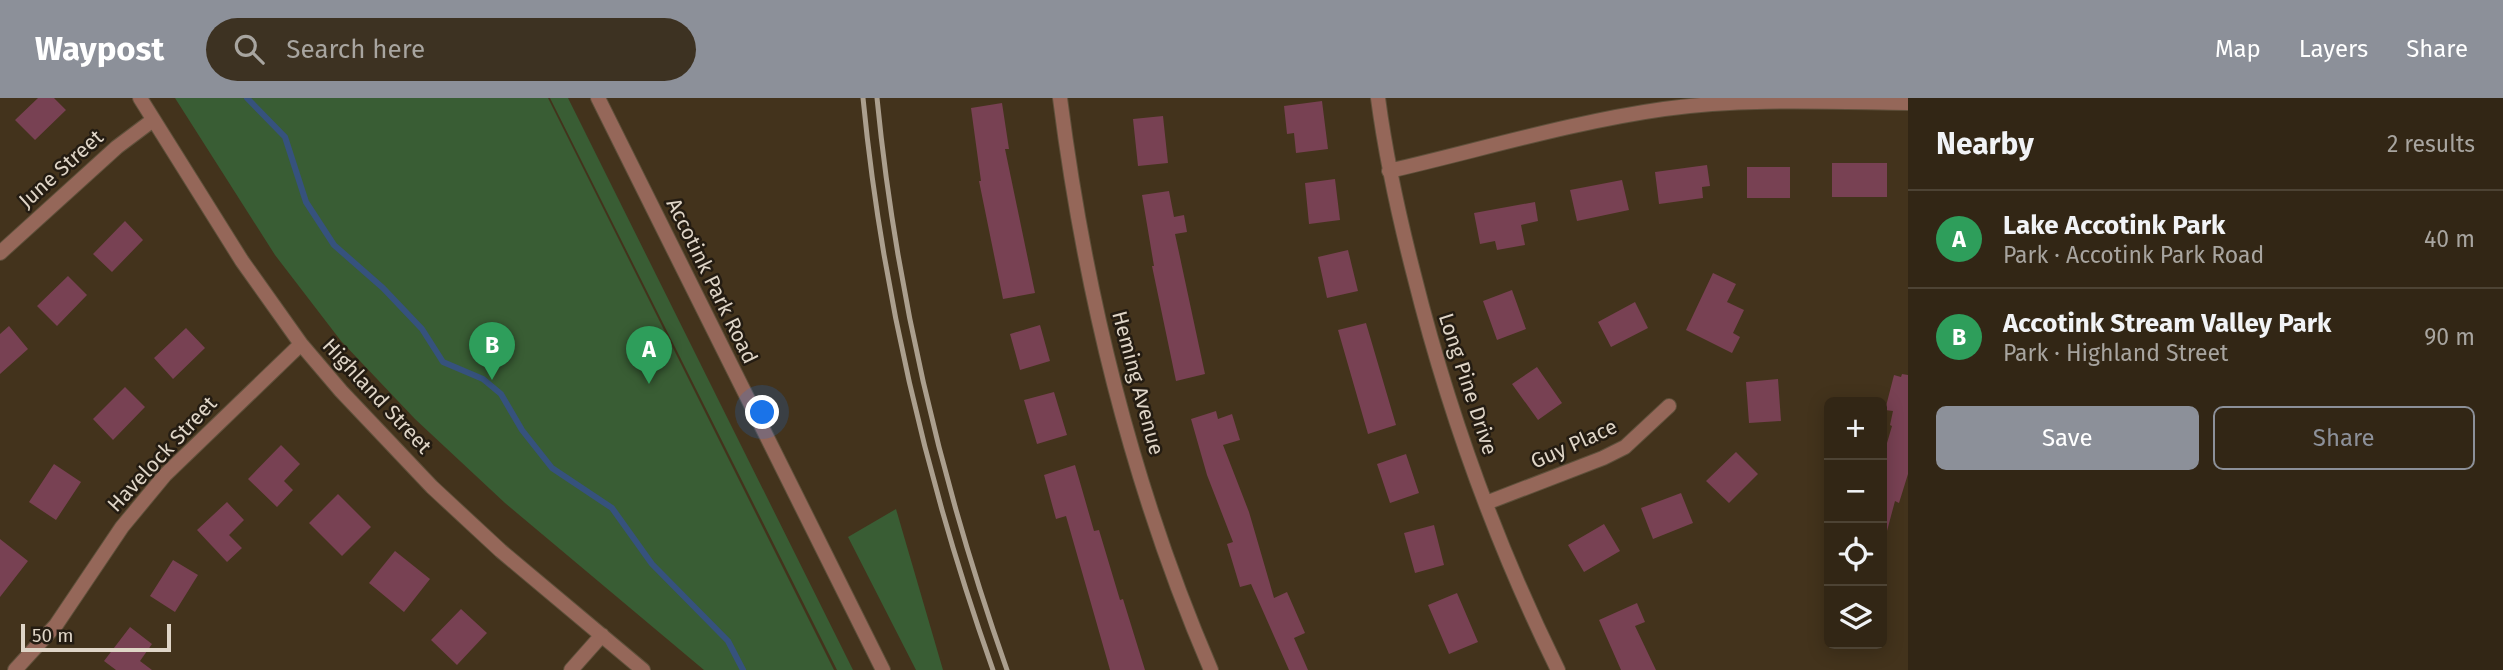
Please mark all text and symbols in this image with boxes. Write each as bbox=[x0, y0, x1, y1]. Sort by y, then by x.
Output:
search box bbox=[206, 18, 696, 81]
text: Waypost bbox=[35, 29, 164, 69]
icon: search bbox=[230, 30, 268, 68]
text: Search here bbox=[286, 34, 425, 65]
text: Map bbox=[2215, 35, 2261, 63]
text: Layers bbox=[2299, 35, 2368, 63]
text: Share bbox=[2406, 35, 2468, 63]
street label: June Street bbox=[13, 124, 109, 214]
text: Nearby bbox=[1936, 126, 2034, 162]
text: 2 results bbox=[2387, 130, 2475, 158]
street label: Accotink Park Road bbox=[661, 194, 763, 368]
text: Lake Accotink Park bbox=[2003, 210, 2225, 241]
text: A bbox=[1952, 225, 1966, 253]
text: 40 m bbox=[2424, 225, 2475, 253]
text: Park · Accotink Park Road bbox=[2003, 241, 2264, 269]
street label: Heming Avenue bbox=[1106, 308, 1170, 458]
text: Accotink Stream Valley Park bbox=[2003, 308, 2331, 339]
street label: Long Pine Drive bbox=[1433, 310, 1503, 458]
pin: B bbox=[469, 322, 515, 380]
text: B bbox=[1952, 323, 1966, 351]
text: 90 m bbox=[2424, 323, 2475, 351]
pin: A bbox=[626, 326, 672, 384]
street label: Highland Street bbox=[317, 333, 437, 459]
text: Park · Highland Street bbox=[2003, 339, 2228, 367]
street label: Havelock Street bbox=[102, 390, 223, 517]
your location bbox=[745, 395, 779, 429]
map controls bbox=[1824, 397, 1887, 649]
button: + bbox=[1824, 397, 1887, 460]
button: Save bbox=[1936, 406, 2199, 470]
button: Share bbox=[2213, 406, 2475, 470]
street label: Guy Place bbox=[1527, 413, 1621, 475]
button: − bbox=[1824, 460, 1887, 523]
button: locate bbox=[1824, 523, 1887, 586]
button: layers bbox=[1824, 586, 1887, 649]
scale bar bbox=[21, 621, 172, 653]
text: 50 m bbox=[32, 624, 73, 647]

